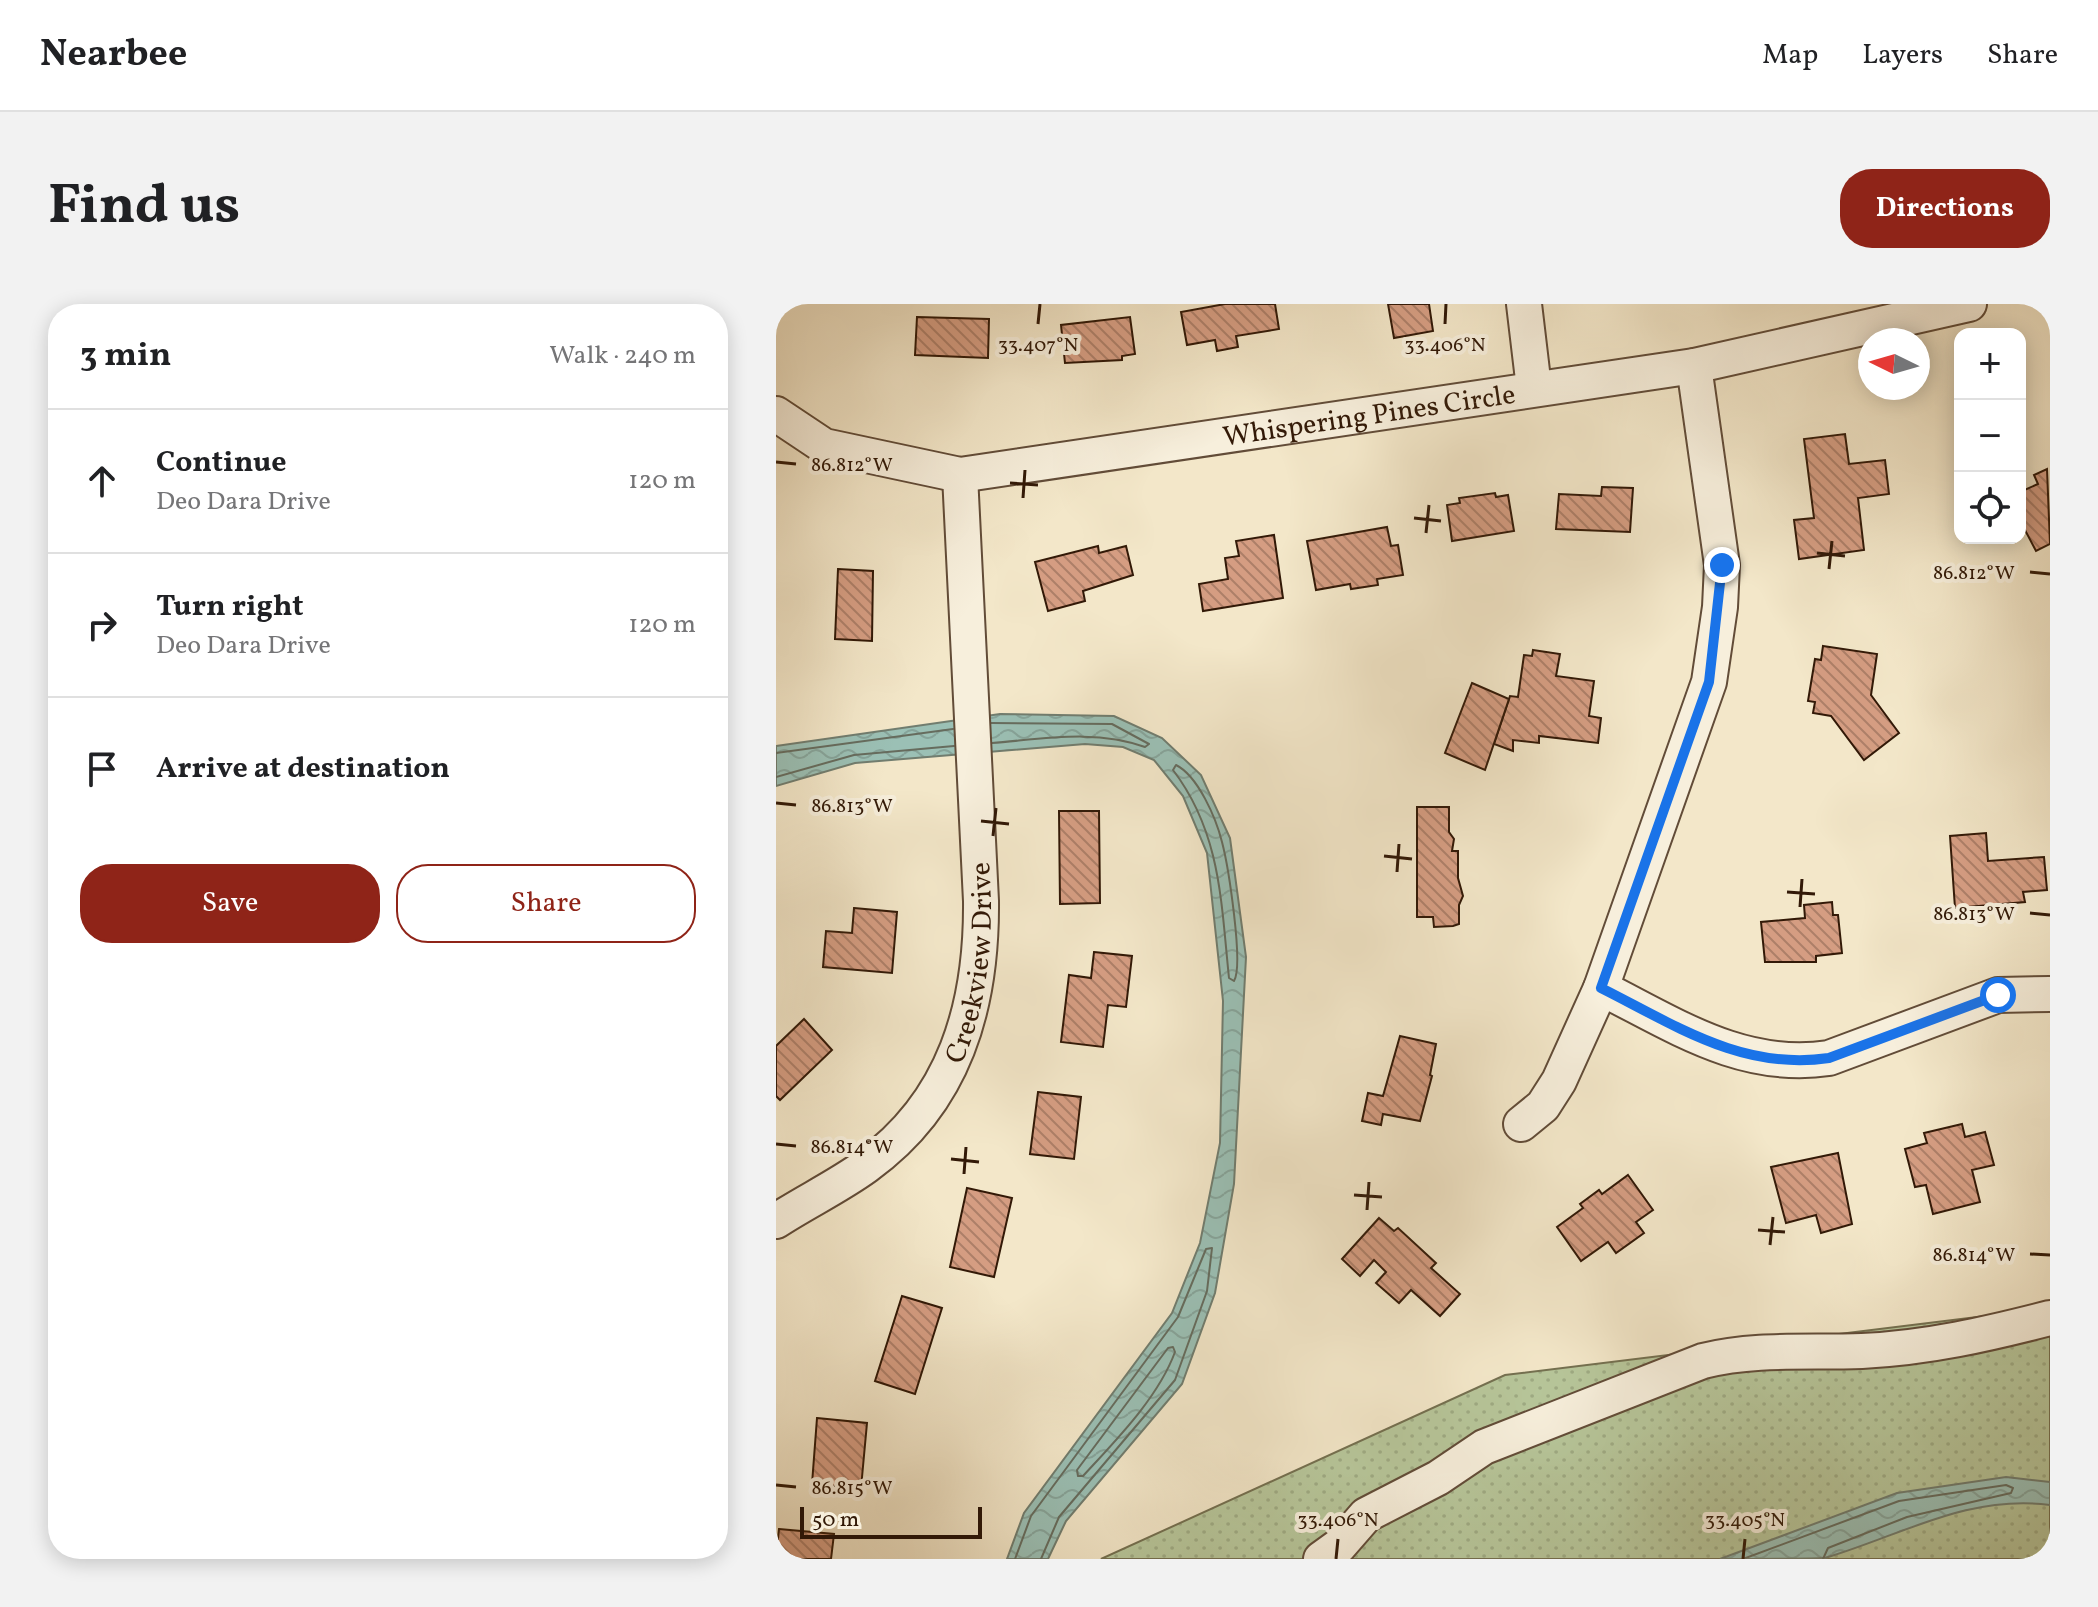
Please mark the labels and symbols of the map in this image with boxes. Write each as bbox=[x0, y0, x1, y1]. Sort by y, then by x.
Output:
north arrow bbox=[1858, 328, 1930, 400]
text: 33.407°N bbox=[998, 332, 1078, 360]
text: 33.406°N bbox=[1404, 332, 1486, 360]
street label: Whispering Pines Circle bbox=[1220, 376, 1518, 458]
text: 86.812°W bbox=[811, 452, 893, 480]
route end bbox=[1704, 547, 1740, 583]
text: 86.812°W bbox=[1933, 560, 2015, 588]
text: 86.813°W bbox=[811, 793, 893, 821]
street label: Creekview Drive bbox=[936, 861, 1003, 1070]
text: 86.813°W bbox=[1933, 901, 2015, 929]
route start bbox=[1980, 977, 2016, 1013]
text: 86.814°W bbox=[811, 1134, 893, 1162]
text: 86.814°W bbox=[1933, 1242, 2015, 1270]
text: 86.815°W bbox=[811, 1475, 893, 1503]
scale bar bbox=[800, 1503, 982, 1539]
text: 33.406°N bbox=[1297, 1507, 1379, 1535]
text: 33.405°N bbox=[1705, 1507, 1785, 1535]

